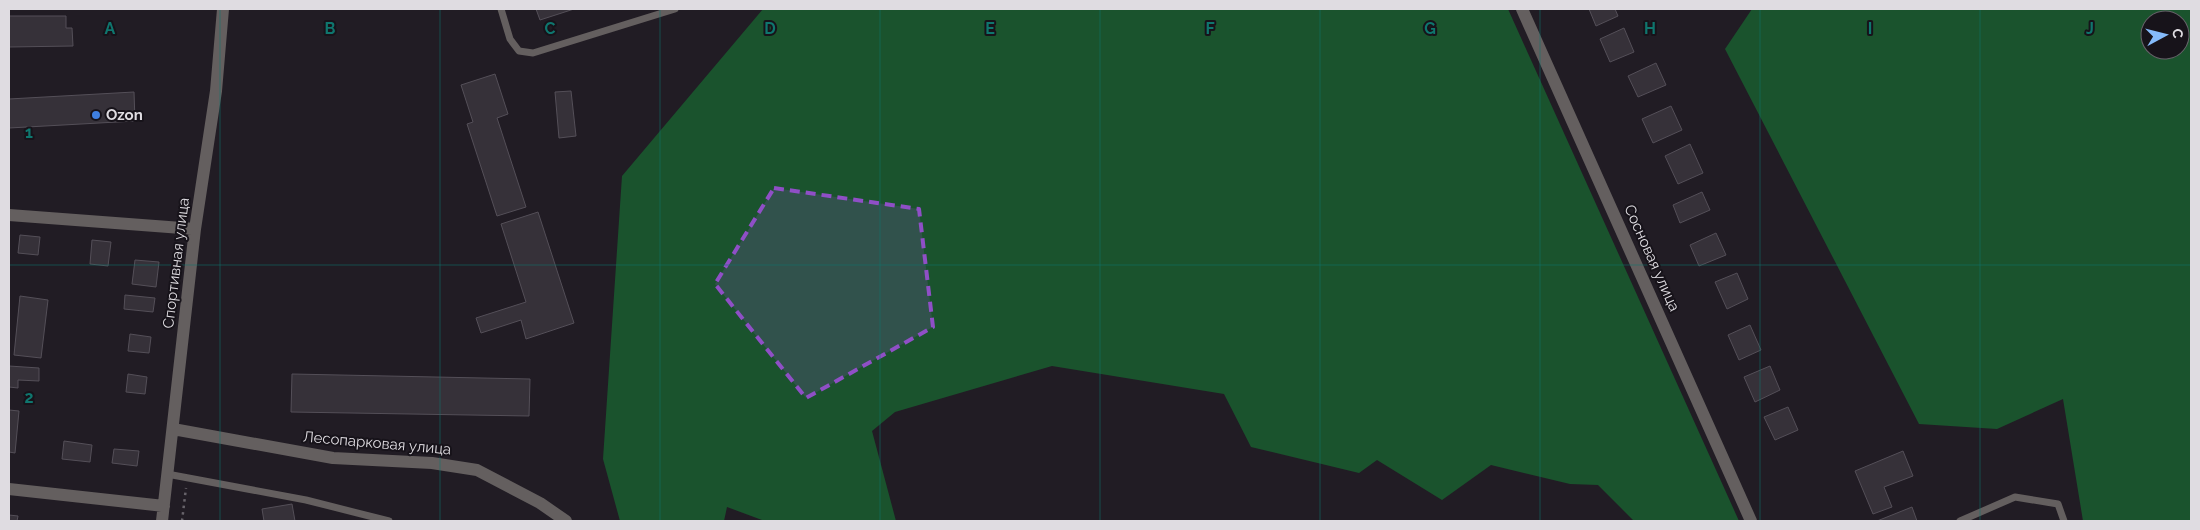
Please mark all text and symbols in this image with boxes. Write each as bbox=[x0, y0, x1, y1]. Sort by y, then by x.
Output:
north arrow bbox=[2140, 10, 2190, 60]
text: A bbox=[105, 19, 116, 38]
text: B bbox=[325, 19, 336, 38]
text: C bbox=[545, 19, 556, 38]
text: D bbox=[764, 19, 776, 38]
text: E bbox=[985, 19, 995, 38]
text: F bbox=[1205, 19, 1215, 38]
text: G bbox=[1424, 19, 1436, 38]
text: H bbox=[1644, 19, 1656, 38]
text: I bbox=[1868, 19, 1872, 38]
text: J bbox=[2086, 19, 2094, 38]
text: С bbox=[2169, 28, 2186, 40]
place label: Ozon bbox=[106, 106, 143, 124]
marker: Ozon bbox=[90, 109, 102, 121]
text: 1 bbox=[25, 123, 33, 142]
street label: Спортивная улица bbox=[159, 197, 193, 329]
street label: Сосновая улица bbox=[1620, 202, 1684, 314]
text: 2 bbox=[24, 388, 34, 407]
street label: Лесопарковая улица bbox=[302, 428, 452, 458]

